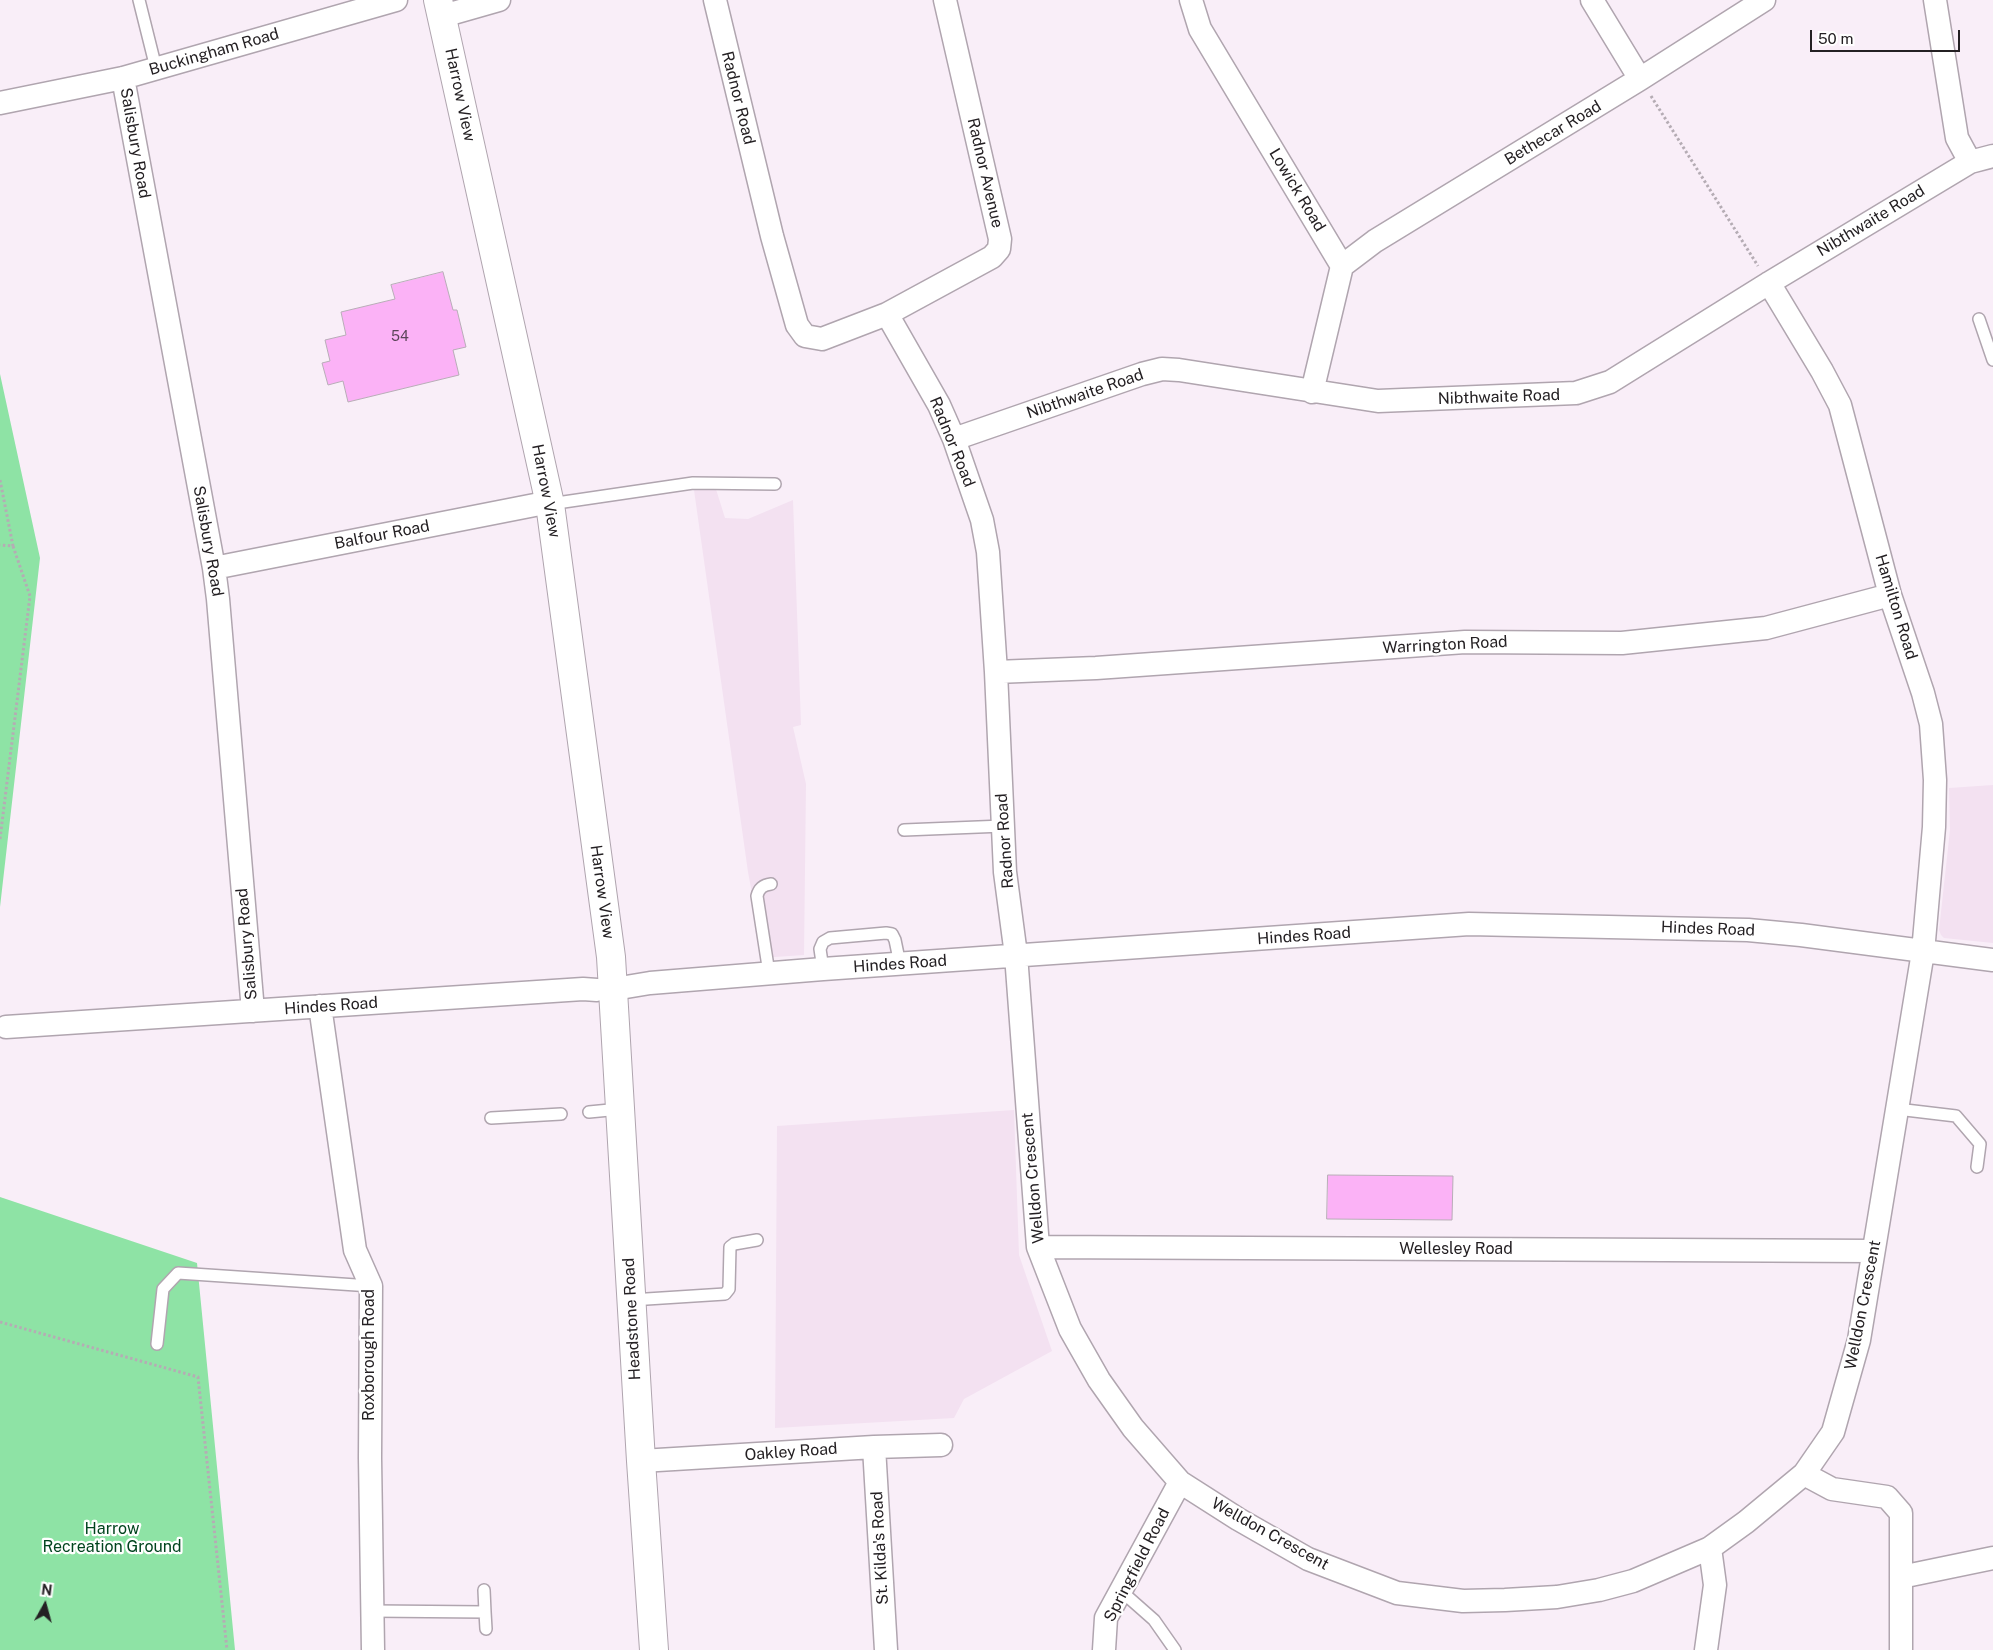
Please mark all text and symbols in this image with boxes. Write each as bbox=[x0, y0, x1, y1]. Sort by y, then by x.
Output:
scale bar bbox=[1813, 20, 1963, 52]
street label: Buckingham Road bbox=[147, 24, 281, 80]
text: 50 m bbox=[1818, 30, 1853, 47]
street label: Harrow View bbox=[441, 47, 479, 143]
street label: Radnor Road bbox=[717, 49, 759, 147]
street label: Salisbury Road bbox=[116, 86, 154, 200]
street label: Bethecar Road bbox=[1501, 97, 1605, 169]
street label: Radnor Avenue bbox=[963, 116, 1007, 230]
street label: Lowick Road bbox=[1265, 145, 1329, 235]
street label: Nibthwaite Road bbox=[1814, 181, 1928, 261]
house number: 54 bbox=[391, 329, 409, 345]
street label: Nibthwaite Road bbox=[1024, 365, 1146, 423]
street label: Nibthwaite Road bbox=[1437, 385, 1561, 409]
street label: Radnor Road bbox=[925, 394, 979, 490]
street label: Harrow View bbox=[528, 443, 564, 539]
street label: Salisbury Road bbox=[189, 484, 227, 598]
street label: Balfour Road bbox=[333, 516, 431, 554]
street label: Hamilton Road bbox=[1871, 552, 1921, 662]
street label: Warrington Road bbox=[1382, 632, 1508, 658]
street label: Radnor Road bbox=[992, 793, 1018, 889]
street label: Harrow View bbox=[586, 844, 618, 940]
street label: Salisbury Road bbox=[233, 887, 261, 1001]
street label: Hindes Road bbox=[1661, 918, 1755, 940]
street label: Hindes Road bbox=[1256, 923, 1352, 949]
street label: Hindes Road bbox=[852, 951, 948, 977]
street label: Hindes Road bbox=[283, 993, 379, 1019]
street label: Welldon Crescent bbox=[1018, 1112, 1048, 1244]
street label: Wellesley Road bbox=[1399, 1239, 1513, 1259]
street label: Welldon Crescent bbox=[1841, 1239, 1885, 1371]
street label: Headstone Road bbox=[619, 1257, 645, 1381]
street label: Roxborough Road bbox=[359, 1289, 379, 1421]
street label: Oakley Road bbox=[744, 1439, 838, 1465]
street label: St. Kilda's Road bbox=[867, 1491, 893, 1605]
street label: Welldon Crescent bbox=[1208, 1494, 1332, 1574]
street label: Springfield Road bbox=[1100, 1505, 1174, 1625]
park label: Harrow Recreation Ground bbox=[42, 1519, 182, 1557]
north arrow bbox=[20, 1580, 70, 1630]
text: N bbox=[40, 1582, 53, 1599]

